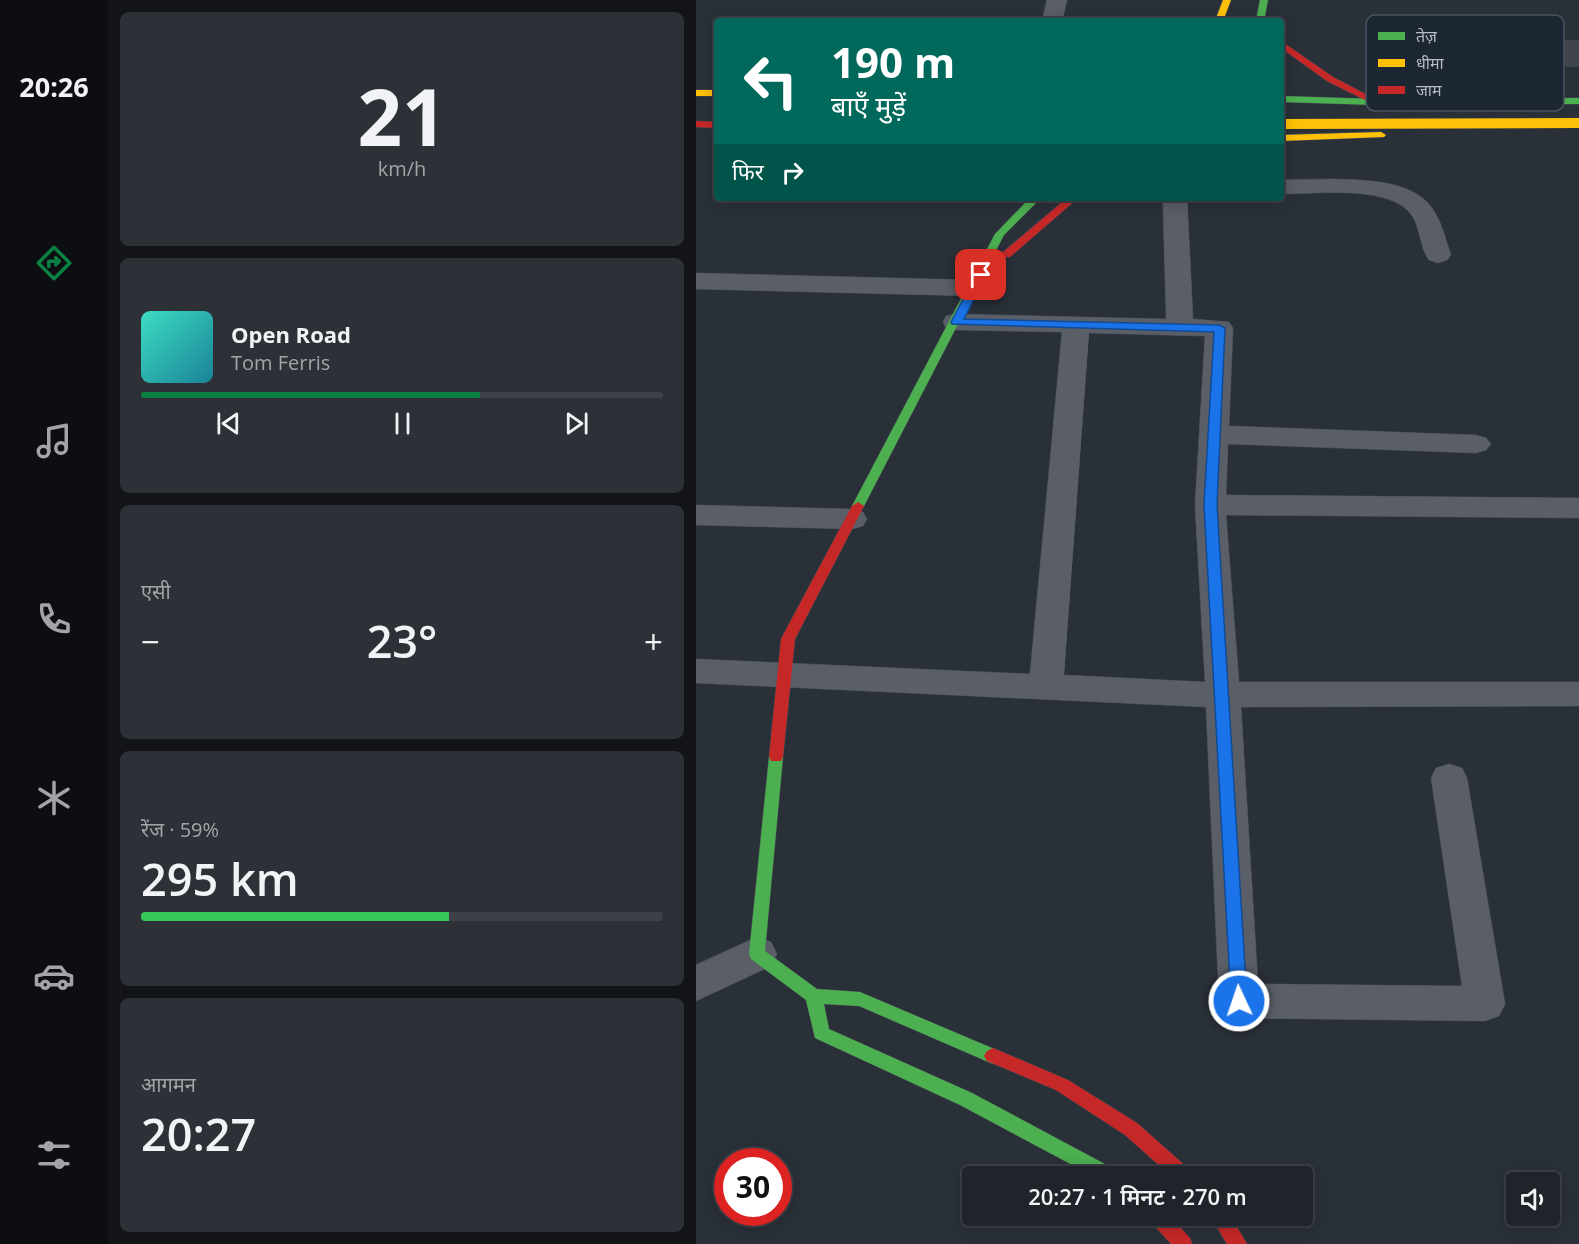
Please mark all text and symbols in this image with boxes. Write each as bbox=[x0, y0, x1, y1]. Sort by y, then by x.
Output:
legend bbox=[1366, 15, 1564, 111]
text: तेज़ bbox=[1416, 25, 1438, 47]
text: 190 m bbox=[831, 33, 955, 90]
icon: left bbox=[732, 42, 810, 120]
text: धीमा bbox=[1416, 52, 1445, 74]
text: 21 bbox=[357, 63, 447, 169]
text: 20:26 bbox=[19, 68, 89, 105]
text: जाम bbox=[1416, 79, 1442, 101]
text: बाएँ मुड़ें bbox=[831, 87, 906, 124]
text: km/h bbox=[378, 155, 426, 182]
text: फिर bbox=[732, 156, 764, 186]
icon: right bbox=[776, 156, 809, 189]
icon: directions bbox=[33, 242, 75, 284]
pin bbox=[955, 249, 1006, 300]
icon: arrive bbox=[964, 258, 997, 291]
text: Open Road bbox=[231, 319, 351, 349]
text: Tom Ferris bbox=[231, 349, 330, 376]
icon: previous bbox=[212, 407, 245, 440]
icon: pause bbox=[386, 407, 419, 440]
icon: next bbox=[560, 407, 593, 440]
icon: music bbox=[33, 420, 75, 462]
text: एसी bbox=[141, 578, 171, 605]
icon: phone bbox=[33, 598, 75, 640]
text: 23° bbox=[367, 610, 437, 671]
text: − bbox=[141, 619, 160, 664]
text: + bbox=[644, 619, 663, 664]
icon: climate bbox=[33, 777, 75, 819]
text: रेंज · 59% bbox=[141, 816, 219, 843]
text: 295 km bbox=[141, 848, 299, 909]
icon: car bbox=[33, 955, 75, 997]
position arrow bbox=[1207, 969, 1271, 1033]
text: आगमन bbox=[141, 1071, 196, 1098]
text: 20:27 bbox=[141, 1103, 256, 1164]
icon: filters bbox=[33, 1134, 75, 1176]
speed limit sign: 30 bbox=[714, 1148, 792, 1226]
map controls bbox=[1506, 1172, 1560, 1226]
button: sound bbox=[1506, 1172, 1560, 1226]
text: 20:27 · 1 मिनट · 270 m bbox=[1028, 1181, 1247, 1211]

